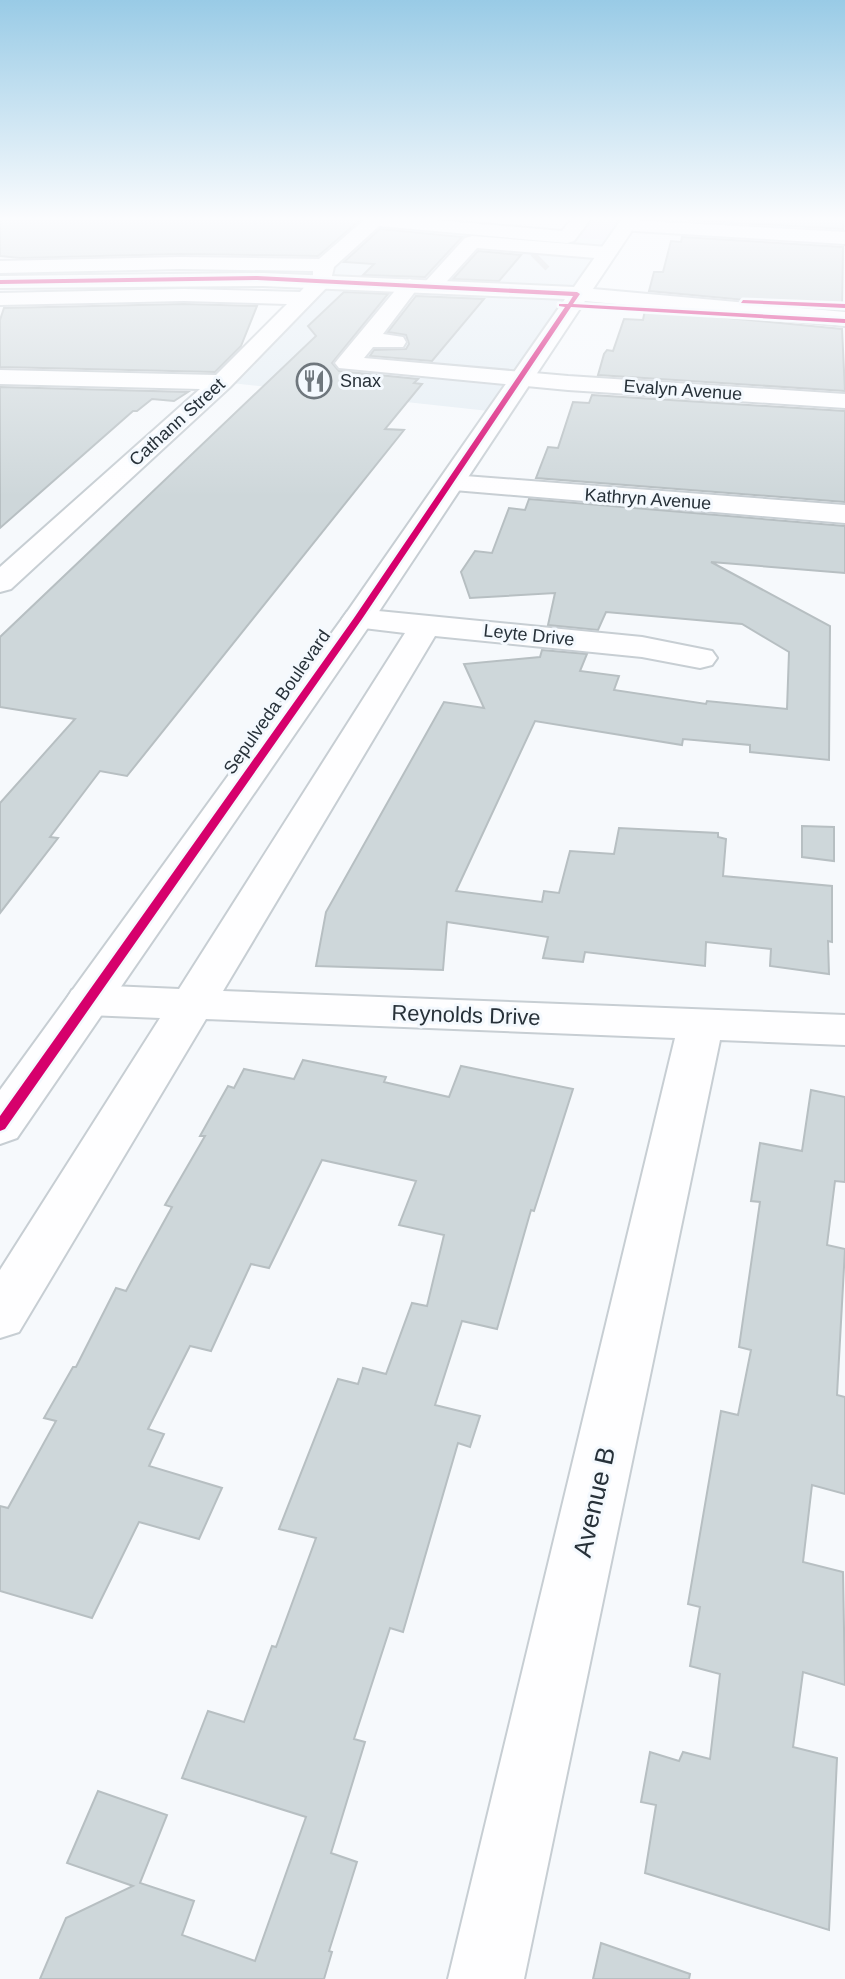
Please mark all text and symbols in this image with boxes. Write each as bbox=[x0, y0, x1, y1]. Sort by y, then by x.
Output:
restaurant icon: Snax bbox=[295, 362, 333, 400]
place label: Snax bbox=[340, 371, 381, 391]
street label: Cathann Street bbox=[125, 374, 229, 470]
street label: Evalyn Avenue bbox=[623, 376, 743, 404]
street label: Kathryn Avenue bbox=[584, 485, 712, 513]
street label: Leyte Drive bbox=[483, 620, 575, 650]
street label: Sepulveda Boulevard bbox=[220, 626, 334, 778]
street label: Reynolds Drive bbox=[391, 1000, 541, 1030]
street label: Avenue B bbox=[567, 1444, 621, 1560]

